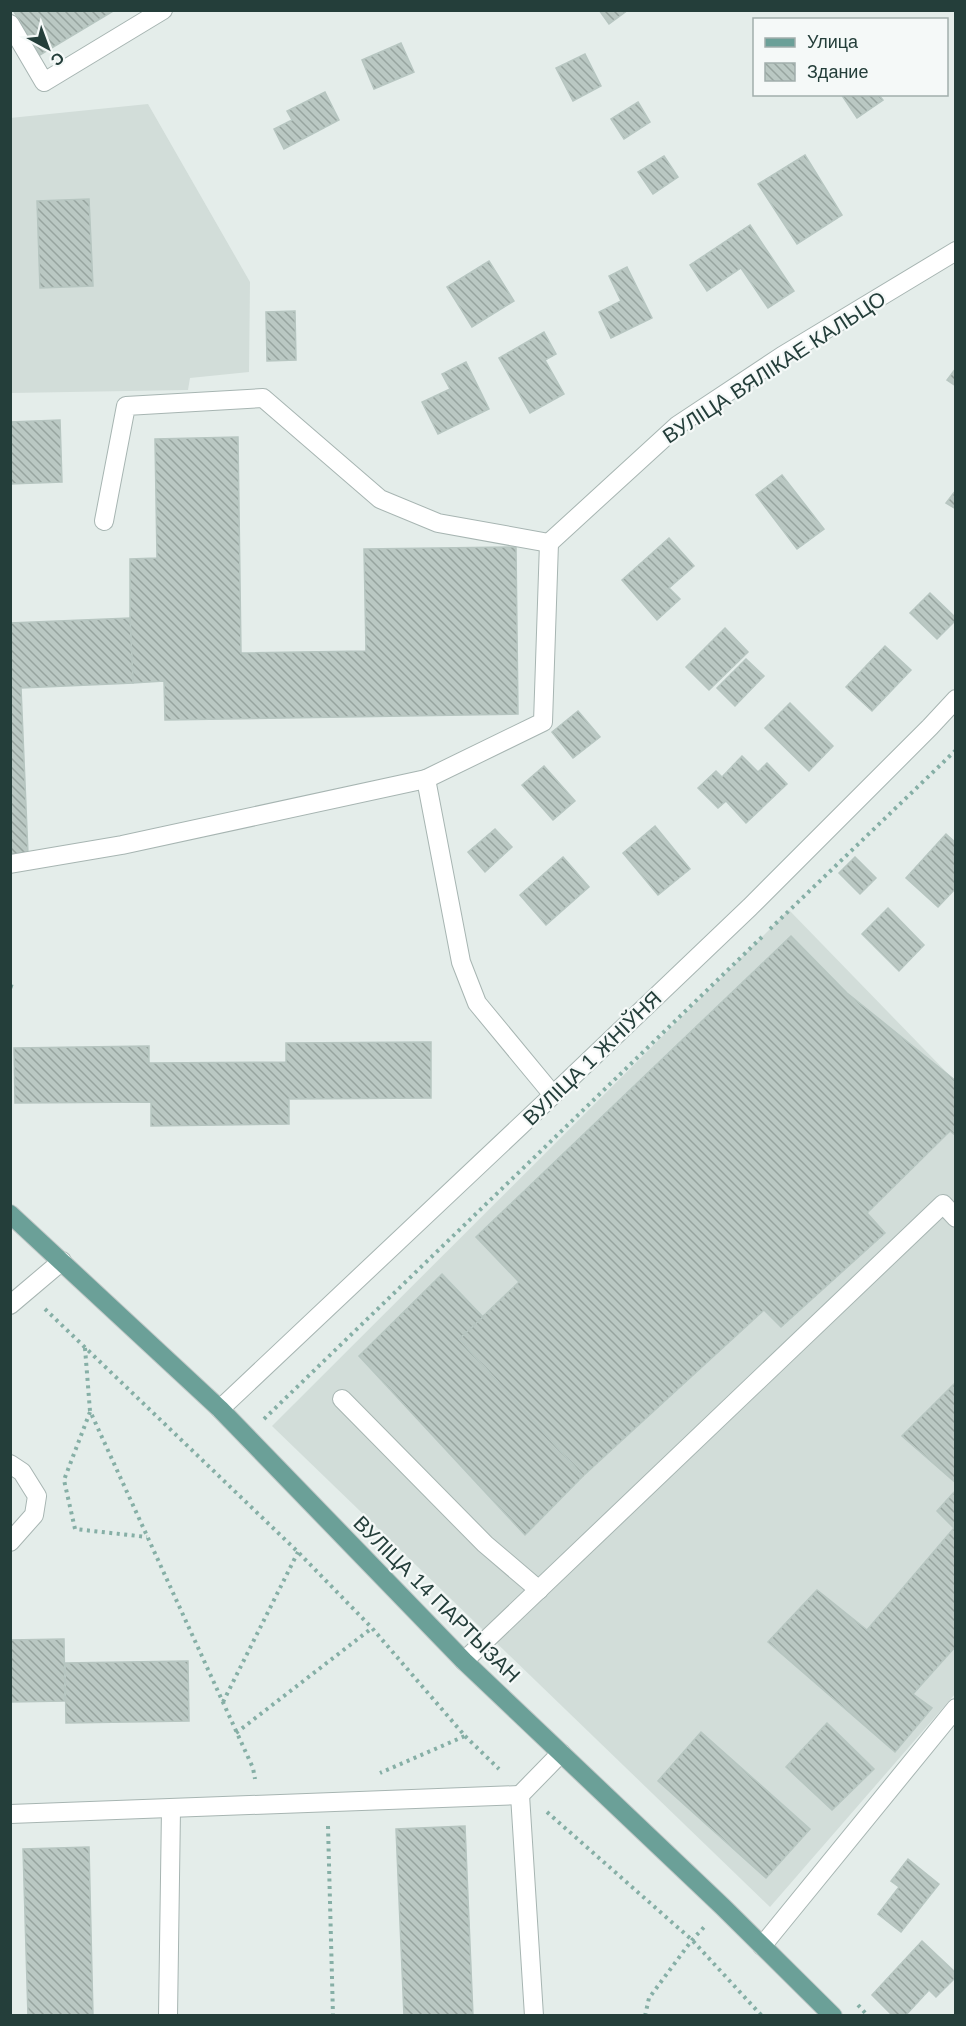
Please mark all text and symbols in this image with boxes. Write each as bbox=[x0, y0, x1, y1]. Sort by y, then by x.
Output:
north arrow bbox=[18, 18, 78, 78]
legend bbox=[753, 18, 948, 96]
text: Улица bbox=[807, 32, 859, 52]
text: С bbox=[47, 49, 67, 69]
text: Здание bbox=[807, 62, 868, 82]
street label: ВУЛІЦА ВЯЛІКАЕ КАЛЬЦО bbox=[658, 286, 890, 448]
street label: ВУЛІЦА 1 ЖНІЎНЯ bbox=[518, 986, 666, 1130]
street label: ВУЛІЦА 14 ПАРТЫЗАН bbox=[349, 1511, 525, 1687]

